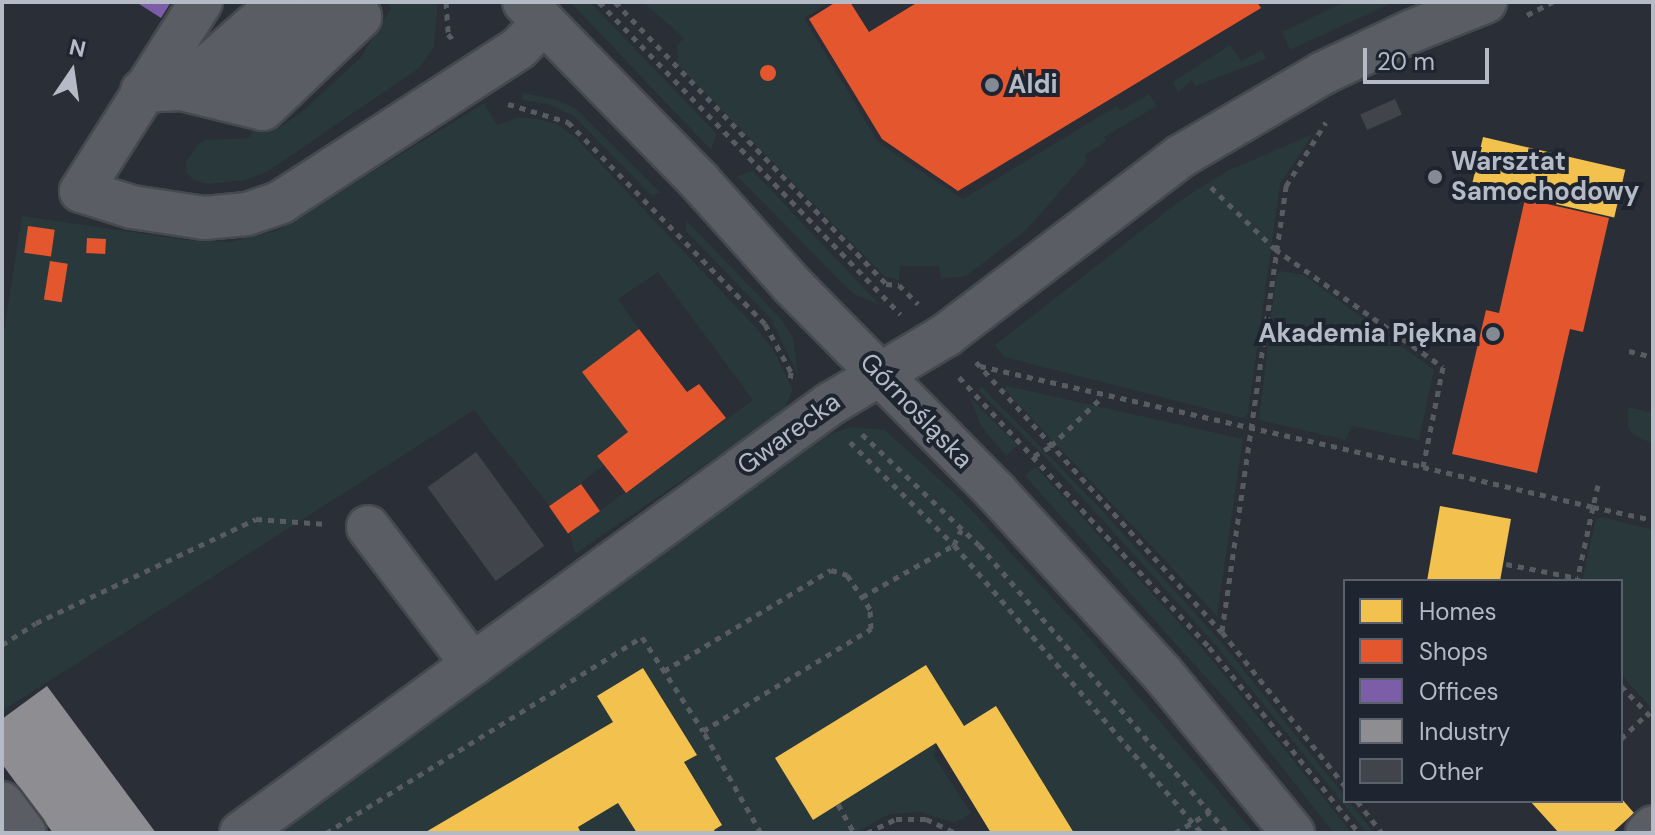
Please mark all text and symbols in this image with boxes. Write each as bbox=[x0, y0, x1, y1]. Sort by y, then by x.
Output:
north arrow bbox=[32, 32, 112, 112]
text: N bbox=[66, 32, 89, 64]
scale bar bbox=[1367, 32, 1493, 82]
text: 20 m bbox=[1377, 46, 1435, 77]
place label: Aldi bbox=[1008, 69, 1058, 101]
marker: Aldi bbox=[983, 76, 1001, 94]
place label: Warsztat Samochodowy bbox=[1451, 146, 1639, 208]
marker: Warsztat Samochodowy bbox=[1426, 168, 1444, 186]
place label: Akademia Piękna bbox=[1258, 318, 1477, 350]
marker: Akademia Piękna bbox=[1484, 325, 1502, 343]
street label: Górnośląska bbox=[853, 347, 979, 475]
street label: Gwarecka bbox=[732, 386, 846, 482]
legend bbox=[1343, 579, 1623, 803]
text: Homes bbox=[1419, 596, 1497, 627]
text: Shops bbox=[1419, 636, 1488, 667]
text: Offices bbox=[1419, 676, 1499, 707]
text: Industry bbox=[1419, 716, 1510, 747]
text: Other bbox=[1419, 756, 1483, 787]

